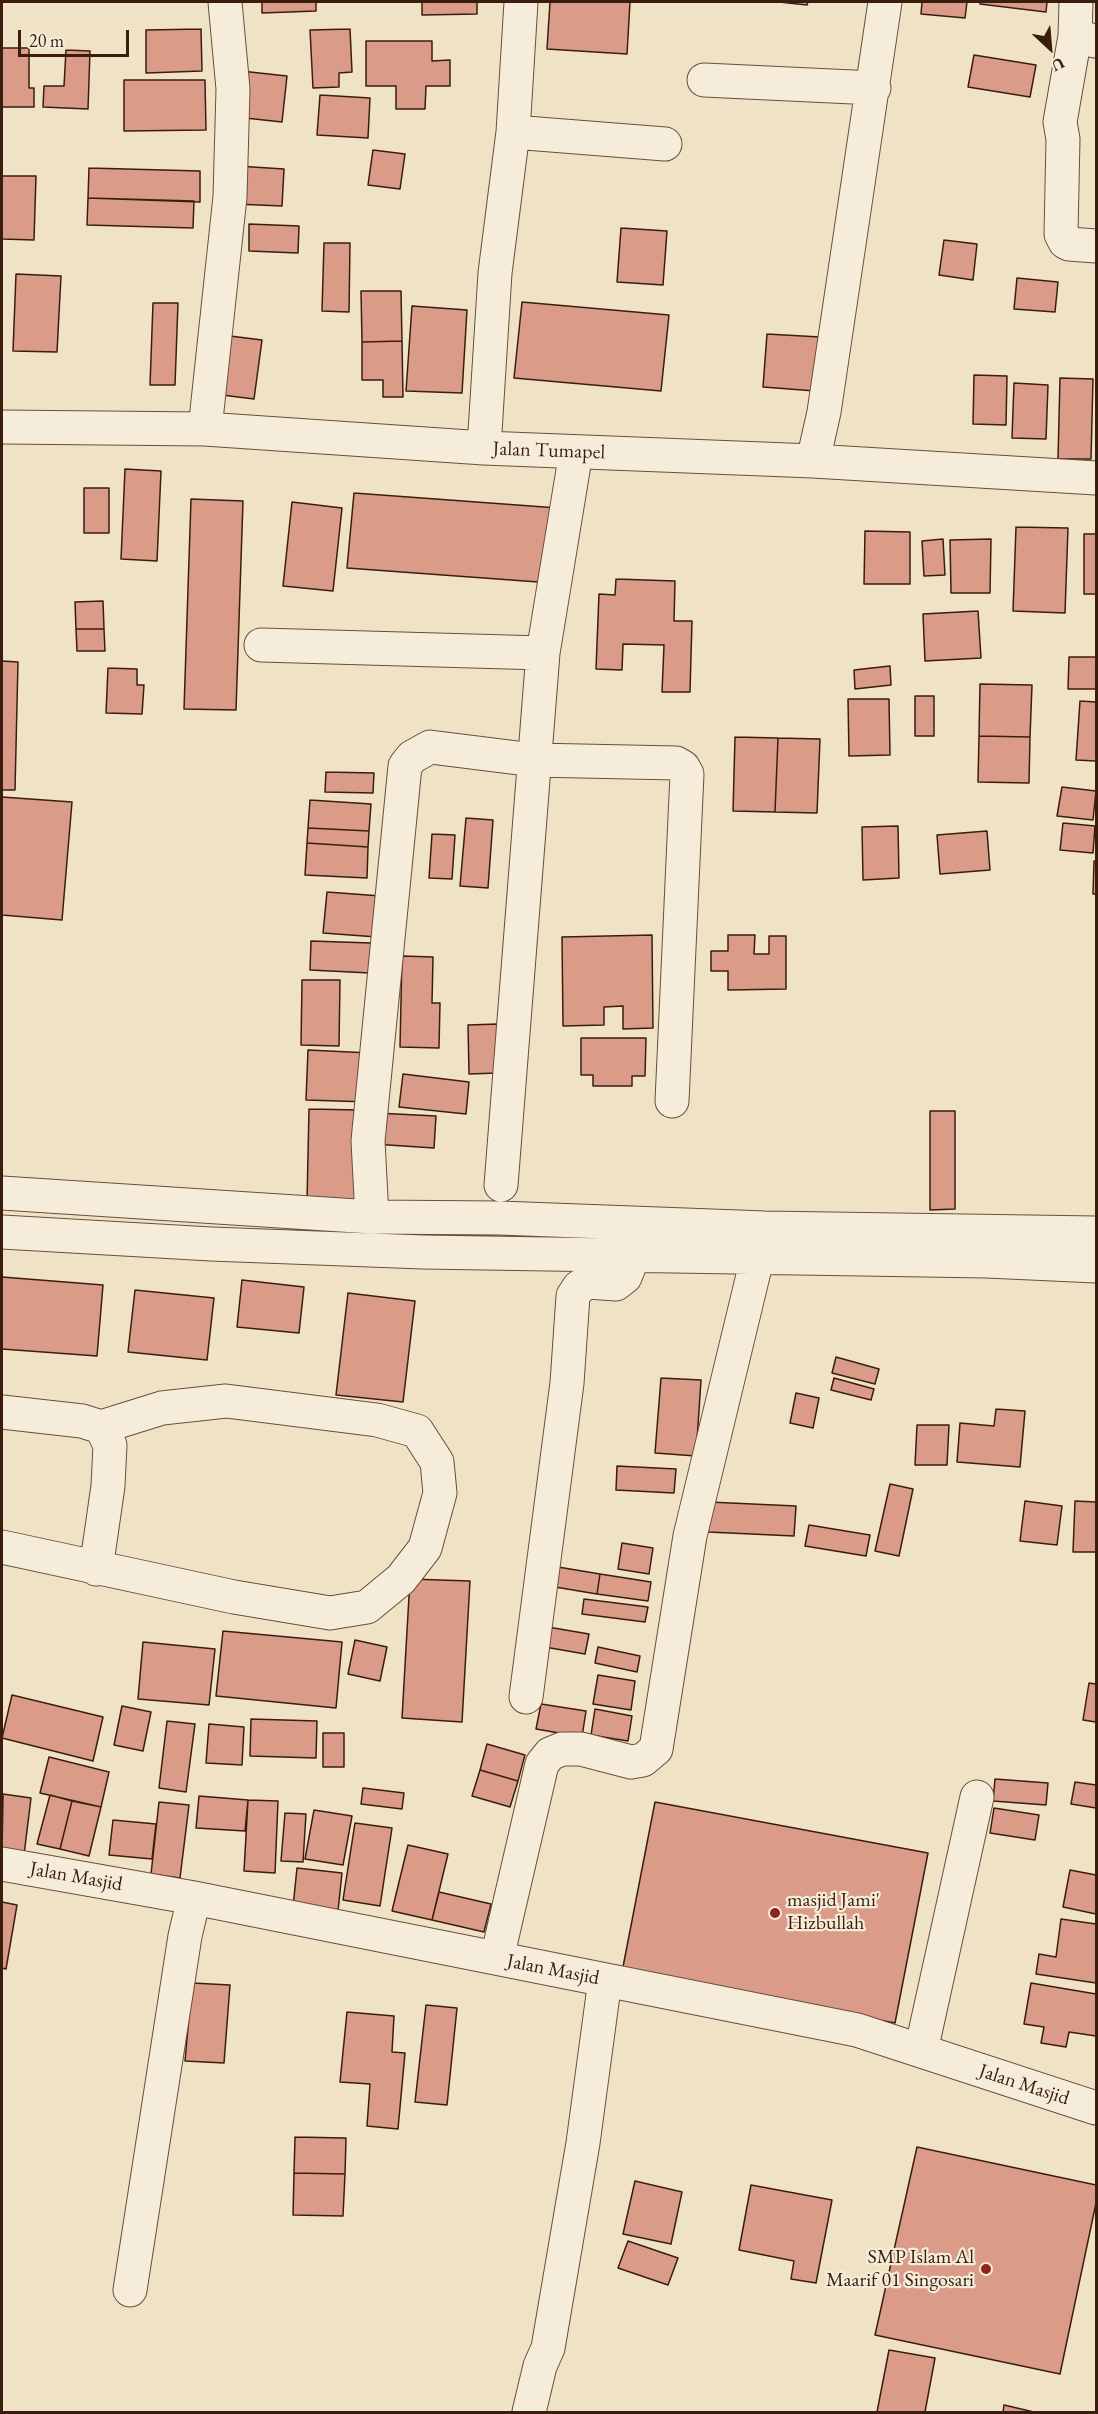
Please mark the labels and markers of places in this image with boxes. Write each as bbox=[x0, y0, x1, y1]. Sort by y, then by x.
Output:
place label: masjid Jami' Hizbullah bbox=[787, 1889, 880, 1936]
marker: masjid Jami' Hizbullah bbox=[768, 1906, 782, 1920]
place label: SMP Islam Al Maarif 01 Singosari bbox=[826, 2246, 974, 2293]
marker: SMP Islam Al Maarif 01 Singosari bbox=[979, 2262, 993, 2276]

